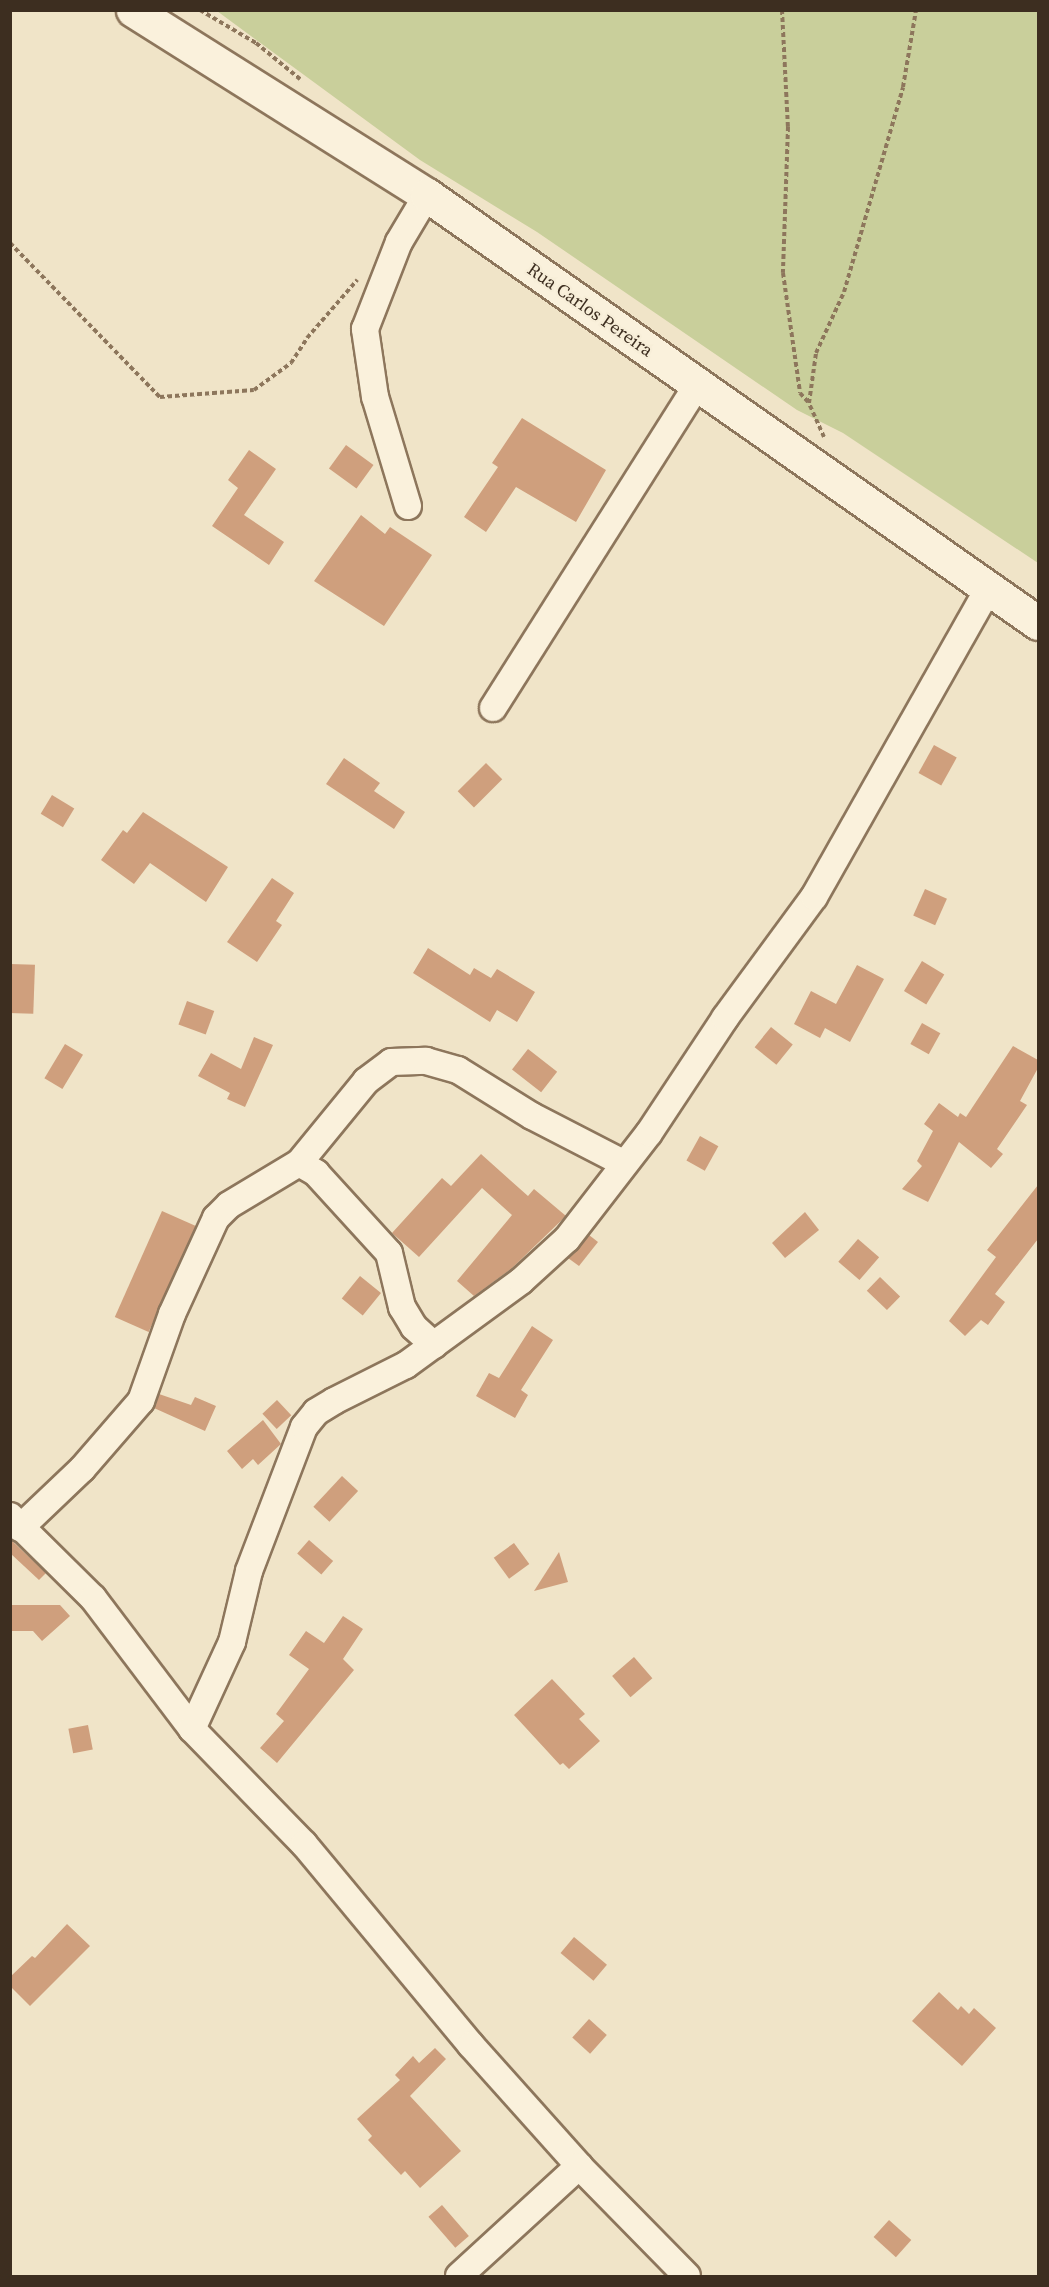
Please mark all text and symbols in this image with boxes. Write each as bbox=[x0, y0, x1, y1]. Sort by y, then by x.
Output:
street label: Rua Carlos Pereira bbox=[523, 259, 657, 361]

